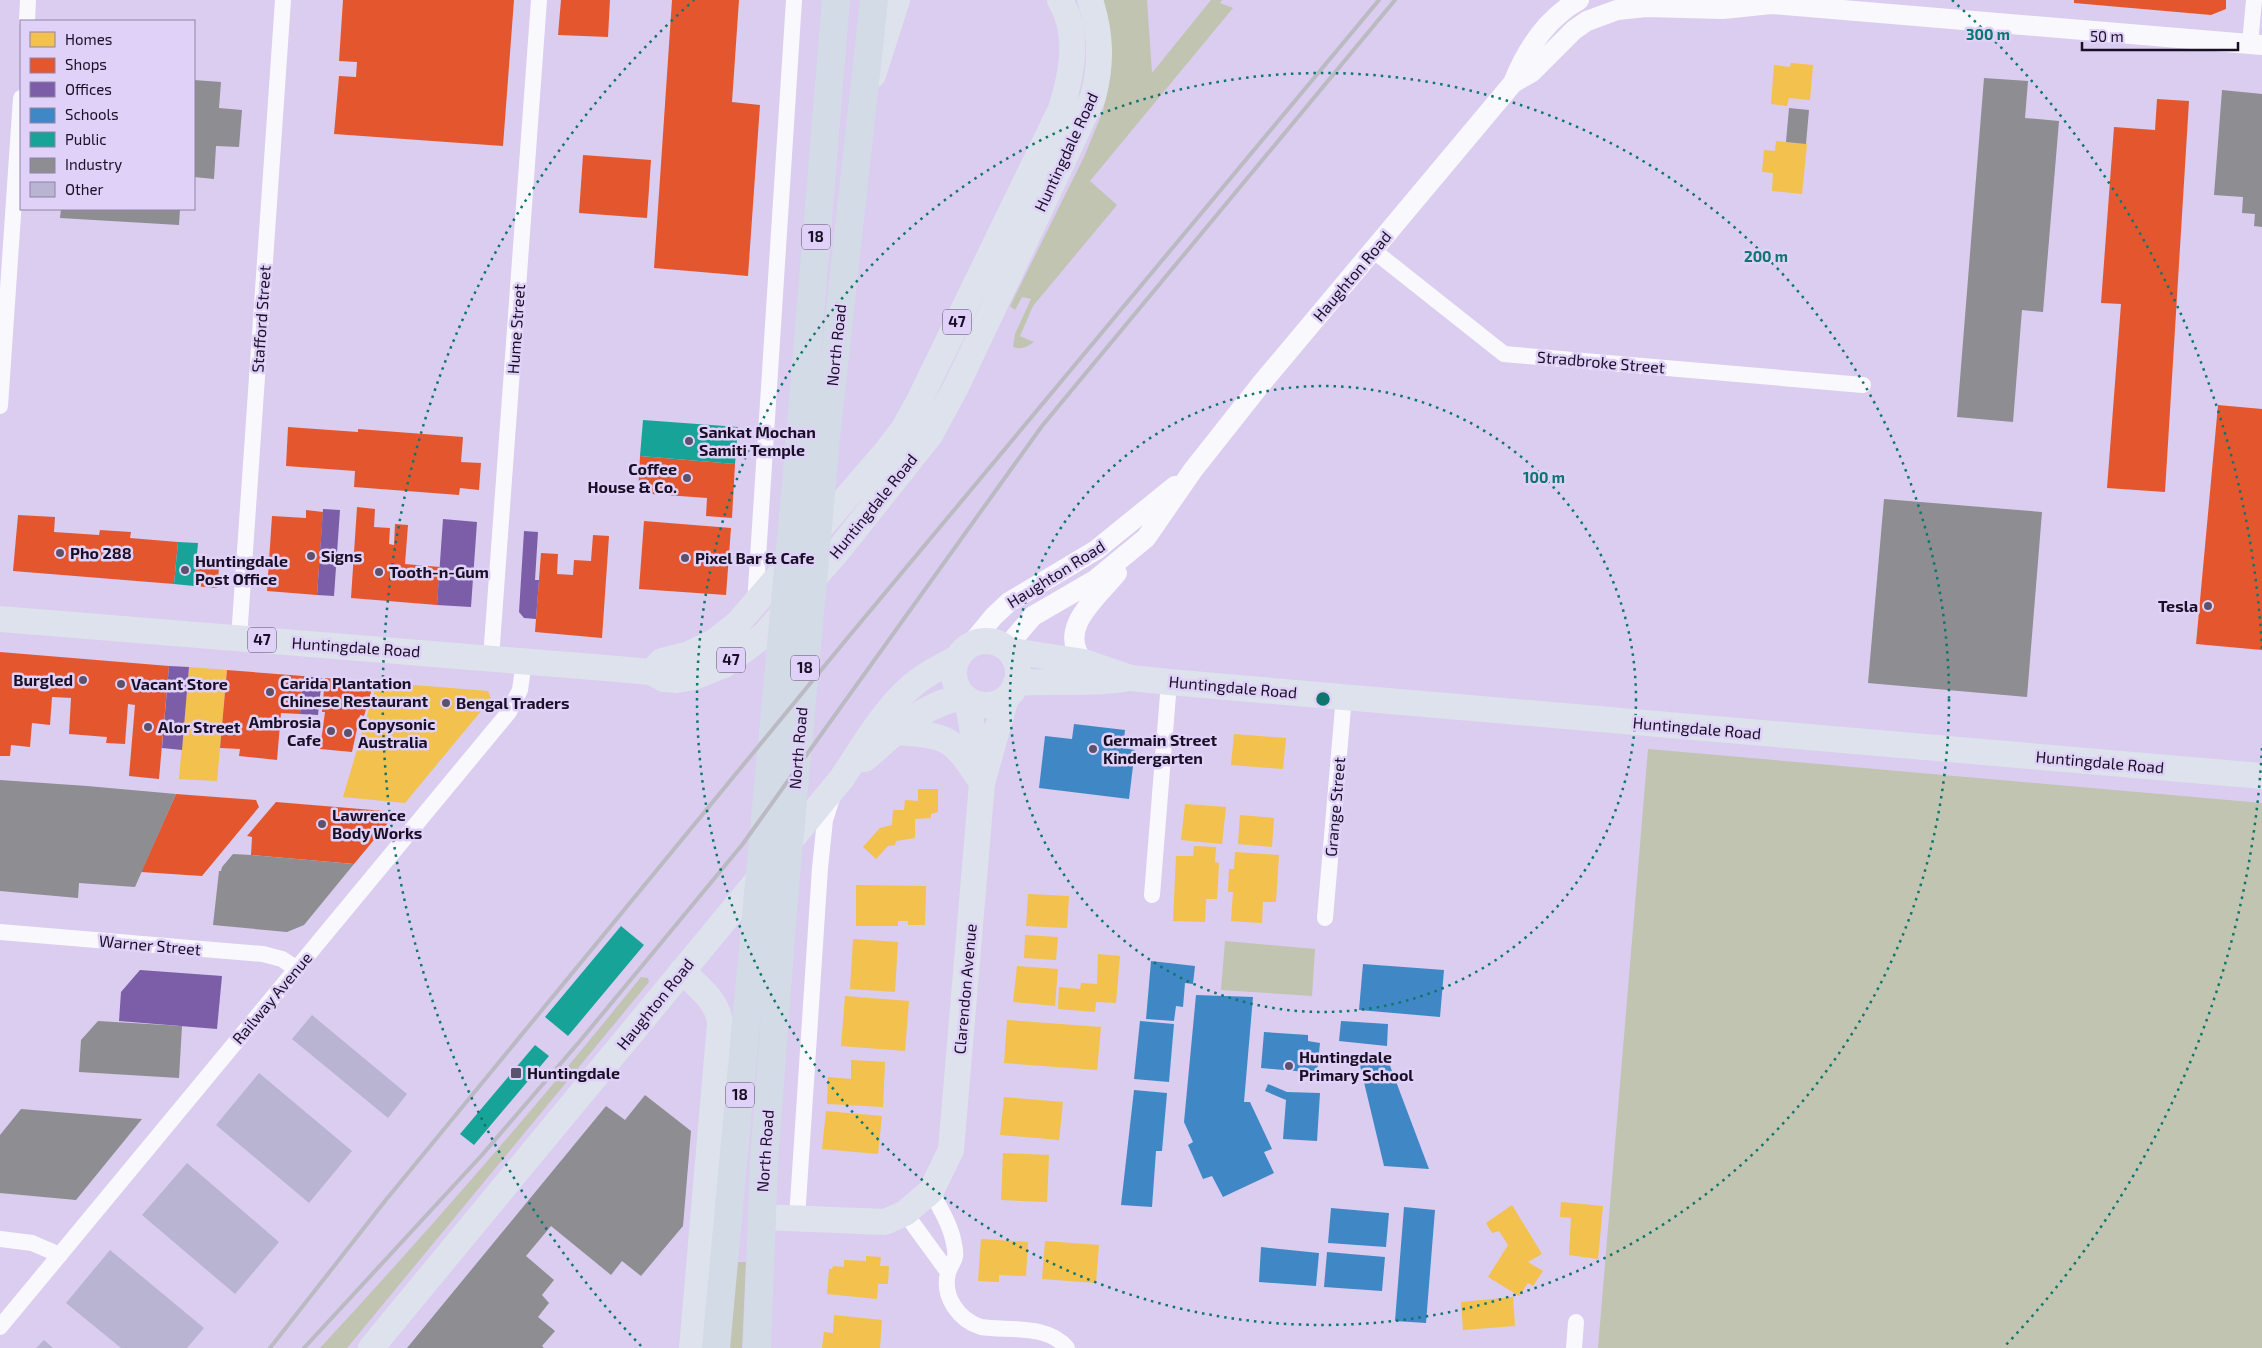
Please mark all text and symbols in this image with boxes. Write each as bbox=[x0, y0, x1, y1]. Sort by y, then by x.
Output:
legend bbox=[20, 20, 195, 210]
scale bar bbox=[2082, 20, 2238, 52]
text: 300 m bbox=[1966, 25, 2010, 43]
text: 50 m bbox=[2090, 27, 2124, 45]
text: Homes bbox=[65, 30, 112, 48]
text: Shops bbox=[65, 55, 107, 73]
text: Offices bbox=[65, 80, 112, 98]
street label: Huntingdale Road bbox=[1030, 89, 1101, 214]
text: Schools bbox=[65, 105, 119, 123]
text: Public bbox=[65, 130, 106, 148]
text: Industry bbox=[65, 155, 122, 173]
text: Other bbox=[65, 180, 104, 198]
road number: 18 bbox=[802, 224, 830, 250]
street label: Haughton Road bbox=[1308, 227, 1395, 325]
text: 200 m bbox=[1744, 247, 1788, 265]
street label: Stafford Street bbox=[247, 265, 274, 373]
street label: Hume Street bbox=[503, 283, 528, 375]
street label: North Road bbox=[822, 303, 849, 387]
road number: 47 bbox=[943, 310, 971, 334]
street label: Stradbroke Street bbox=[1536, 346, 1666, 377]
place label: Sankat Mochan Samiti Temple bbox=[699, 422, 816, 459]
marker: Sankat Mochan Samiti Temple bbox=[683, 435, 695, 447]
street label: Huntingdale Road bbox=[825, 450, 921, 562]
place label: Coffee House & Co. bbox=[588, 459, 677, 496]
text: 100 m bbox=[1523, 468, 1565, 486]
marker: Coffee House & Co. bbox=[681, 472, 693, 484]
street label: Haughton Road bbox=[1003, 536, 1108, 611]
place label: Pho 288 bbox=[70, 543, 132, 562]
place label: Signs bbox=[321, 546, 362, 565]
marker: Pho 288 bbox=[54, 547, 66, 559]
place label: Pixel Bar & Cafe bbox=[695, 548, 815, 567]
marker: Signs bbox=[305, 550, 317, 562]
place label: Huntingdale Post Office bbox=[195, 551, 288, 588]
marker: Pixel Bar & Cafe bbox=[679, 552, 691, 564]
place label: Tooth-n-Gum bbox=[389, 562, 489, 581]
marker: Huntingdale Post Office bbox=[179, 564, 191, 576]
marker: Tooth-n-Gum bbox=[373, 566, 385, 578]
place label: Tesla bbox=[2158, 596, 2198, 615]
marker: Tesla bbox=[2202, 600, 2214, 612]
road number: 47 bbox=[248, 628, 276, 652]
street label: Huntingdale Road bbox=[291, 633, 421, 660]
road number: 47 bbox=[717, 648, 745, 672]
road number: 18 bbox=[791, 656, 819, 680]
place label: Burgled bbox=[13, 670, 73, 689]
street label: Huntingdale Road bbox=[1168, 671, 1298, 702]
place label: Carida Plantation Chinese Restaurant bbox=[280, 673, 429, 710]
marker: Burgled bbox=[77, 674, 89, 686]
place label: Vacant Store bbox=[131, 674, 228, 693]
marker: Vacant Store bbox=[115, 678, 127, 690]
marker: Carida Plantation Chinese Restaurant bbox=[264, 686, 276, 698]
centre of rings bbox=[1314, 690, 1332, 708]
place label: Bengal Traders bbox=[456, 693, 569, 712]
marker: Bengal Traders bbox=[440, 697, 452, 709]
street label: North Road bbox=[784, 706, 811, 790]
place label: Ambrosia Cafe bbox=[249, 712, 321, 749]
street label: Huntingdale Road bbox=[1632, 712, 1762, 743]
place label: Copysonic Australia bbox=[358, 714, 435, 751]
place label: Alor Street bbox=[158, 717, 241, 736]
marker: Alor Street bbox=[142, 721, 154, 733]
marker: Ambrosia Cafe bbox=[325, 725, 337, 737]
marker: Copysonic Australia bbox=[342, 727, 354, 739]
place label: Germain Street Kindergarten bbox=[1103, 730, 1218, 767]
marker: Germain Street Kindergarten bbox=[1087, 743, 1099, 755]
street label: Huntingdale Road bbox=[2035, 746, 2165, 777]
street label: Grange Street bbox=[1321, 756, 1348, 858]
place label: Lawrence Body Works bbox=[332, 805, 422, 843]
marker: Lawrence Body Works bbox=[316, 818, 328, 830]
street label: Clarendon Avenue bbox=[949, 923, 980, 1055]
street label: Warner Street bbox=[98, 931, 202, 958]
street label: Railway Avenue bbox=[228, 948, 316, 1047]
street label: Haughton Road bbox=[612, 954, 697, 1053]
place label: Huntingdale Primary School bbox=[1299, 1047, 1414, 1085]
marker: Huntingdale Primary School bbox=[1283, 1060, 1295, 1072]
place label: Huntingdale bbox=[527, 1063, 620, 1082]
marker: Huntingdale bbox=[509, 1066, 523, 1080]
road number: 18 bbox=[726, 1082, 754, 1108]
street label: North Road bbox=[752, 1109, 777, 1193]

